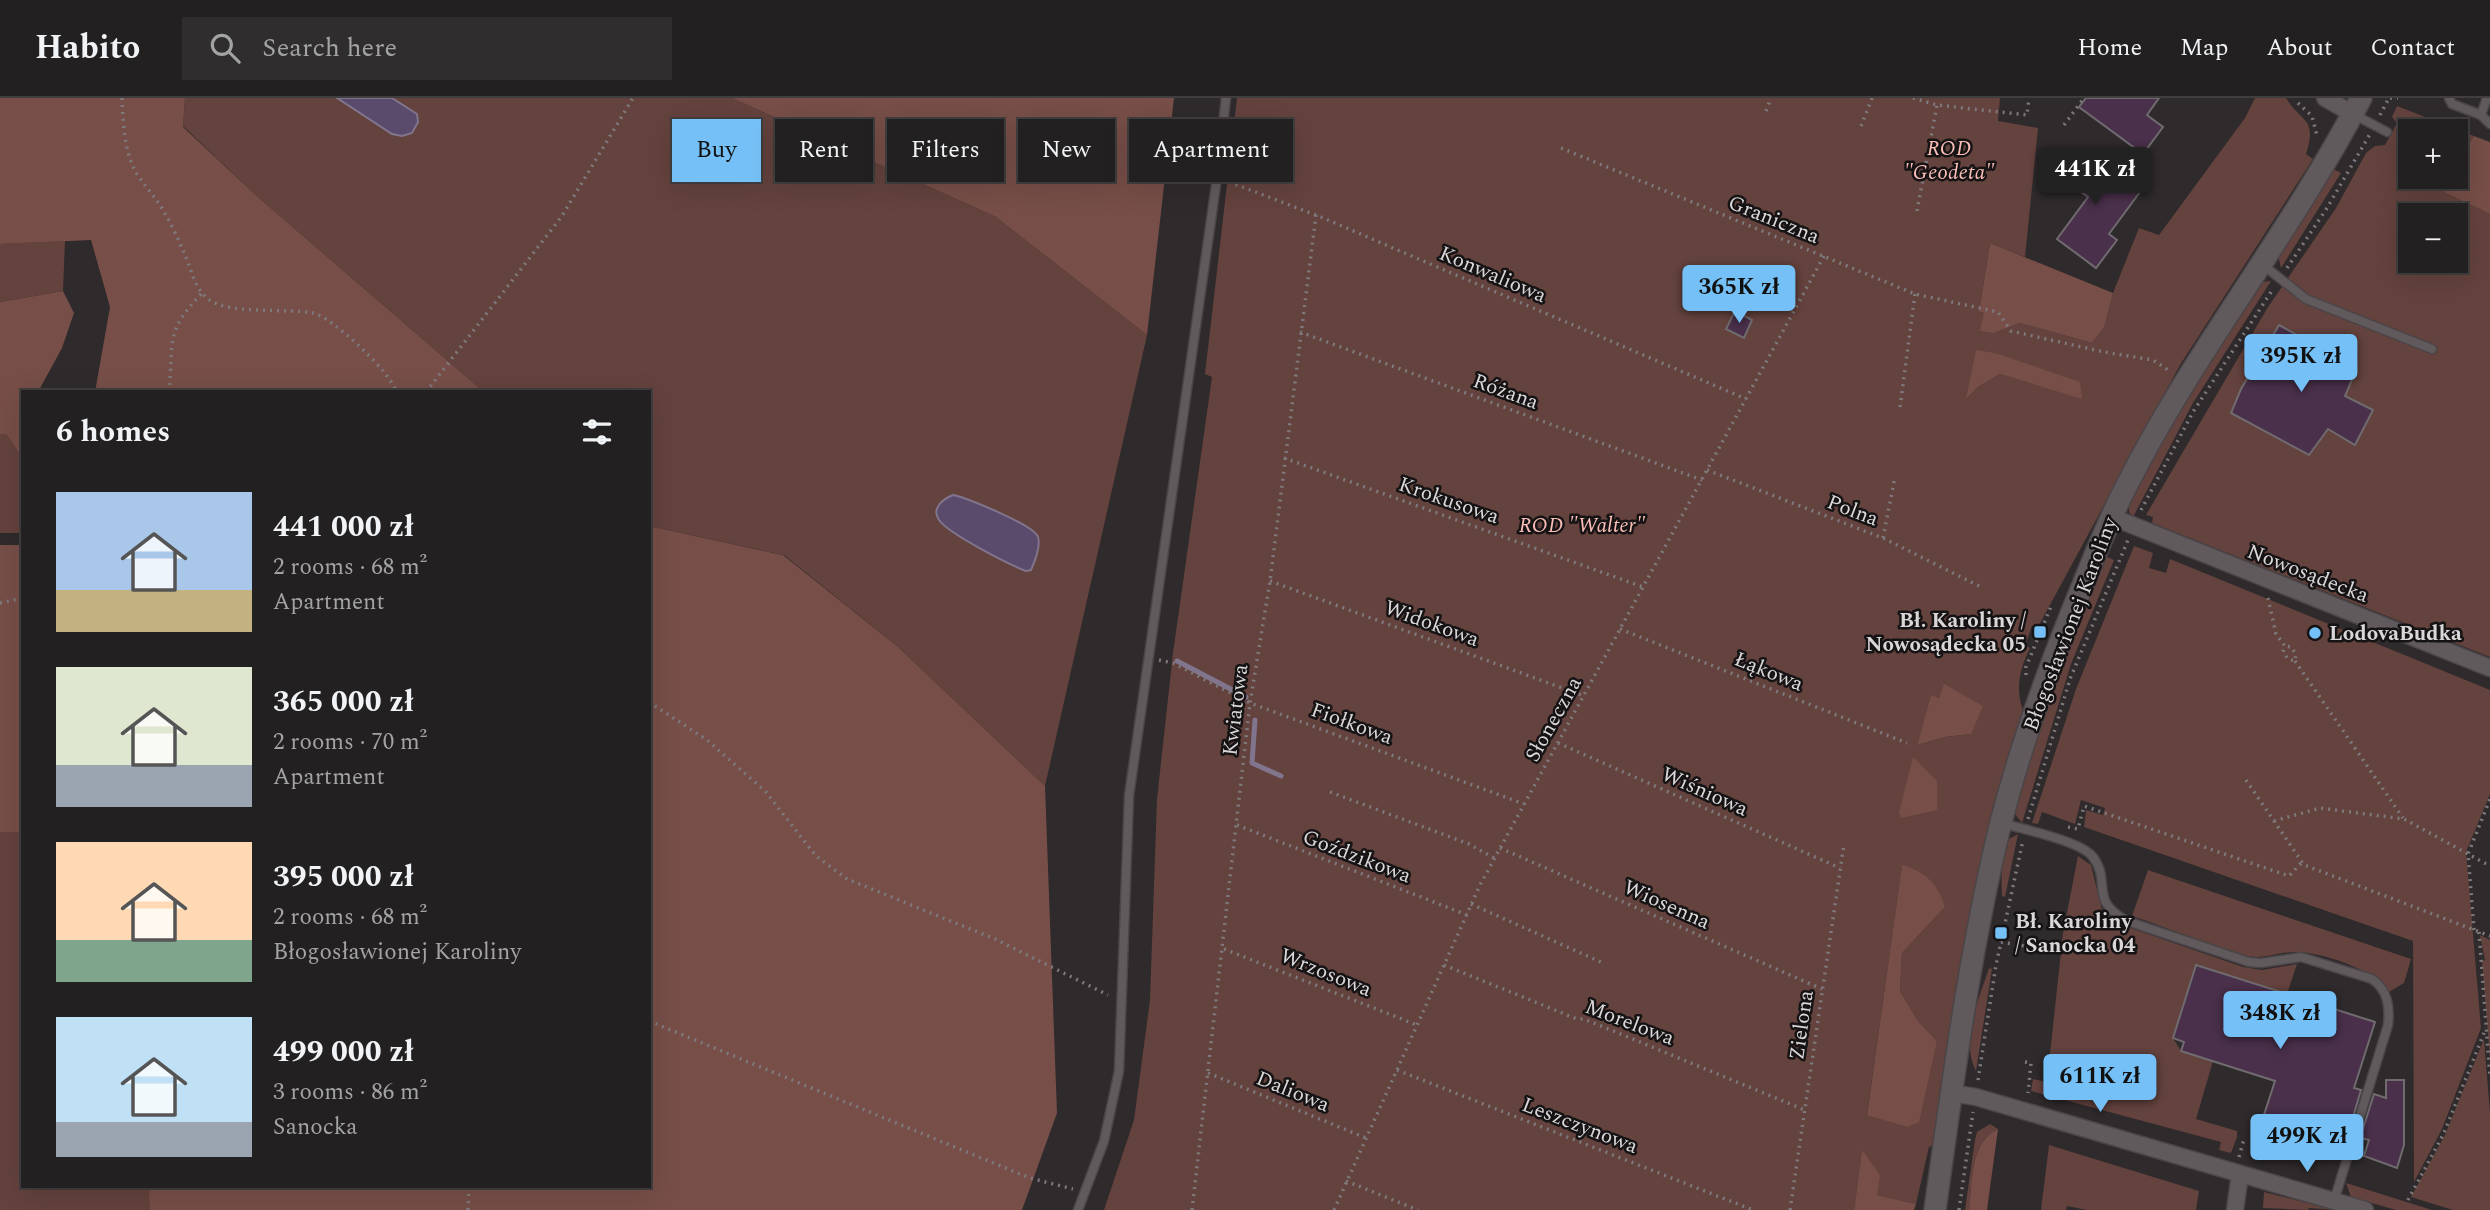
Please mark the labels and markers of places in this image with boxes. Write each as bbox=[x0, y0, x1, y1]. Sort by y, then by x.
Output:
pin: 441K zł bbox=[2030, 148, 2160, 207]
pin: 365K zł bbox=[1674, 266, 1804, 325]
pin: 395K zł bbox=[2236, 334, 2366, 394]
place label: Bł. Karoliny / Nowosądecka 05 bbox=[1866, 605, 2027, 661]
place label: LodovaBudka bbox=[2329, 618, 2462, 650]
marker: Bł. Karoliny / Nowosądecka 05 bbox=[2032, 624, 2048, 640]
marker: LodovaBudka bbox=[2307, 625, 2323, 641]
place label: Bł. Karoliny / Sanocka 04 bbox=[2015, 906, 2136, 962]
marker: Bł. Karoliny / Sanocka 04 bbox=[1993, 925, 2009, 941]
pin: 348K zł bbox=[2215, 992, 2345, 1051]
pin: 611K zł bbox=[2035, 1054, 2165, 1114]
pin: 499K zł bbox=[2242, 1114, 2372, 1174]

